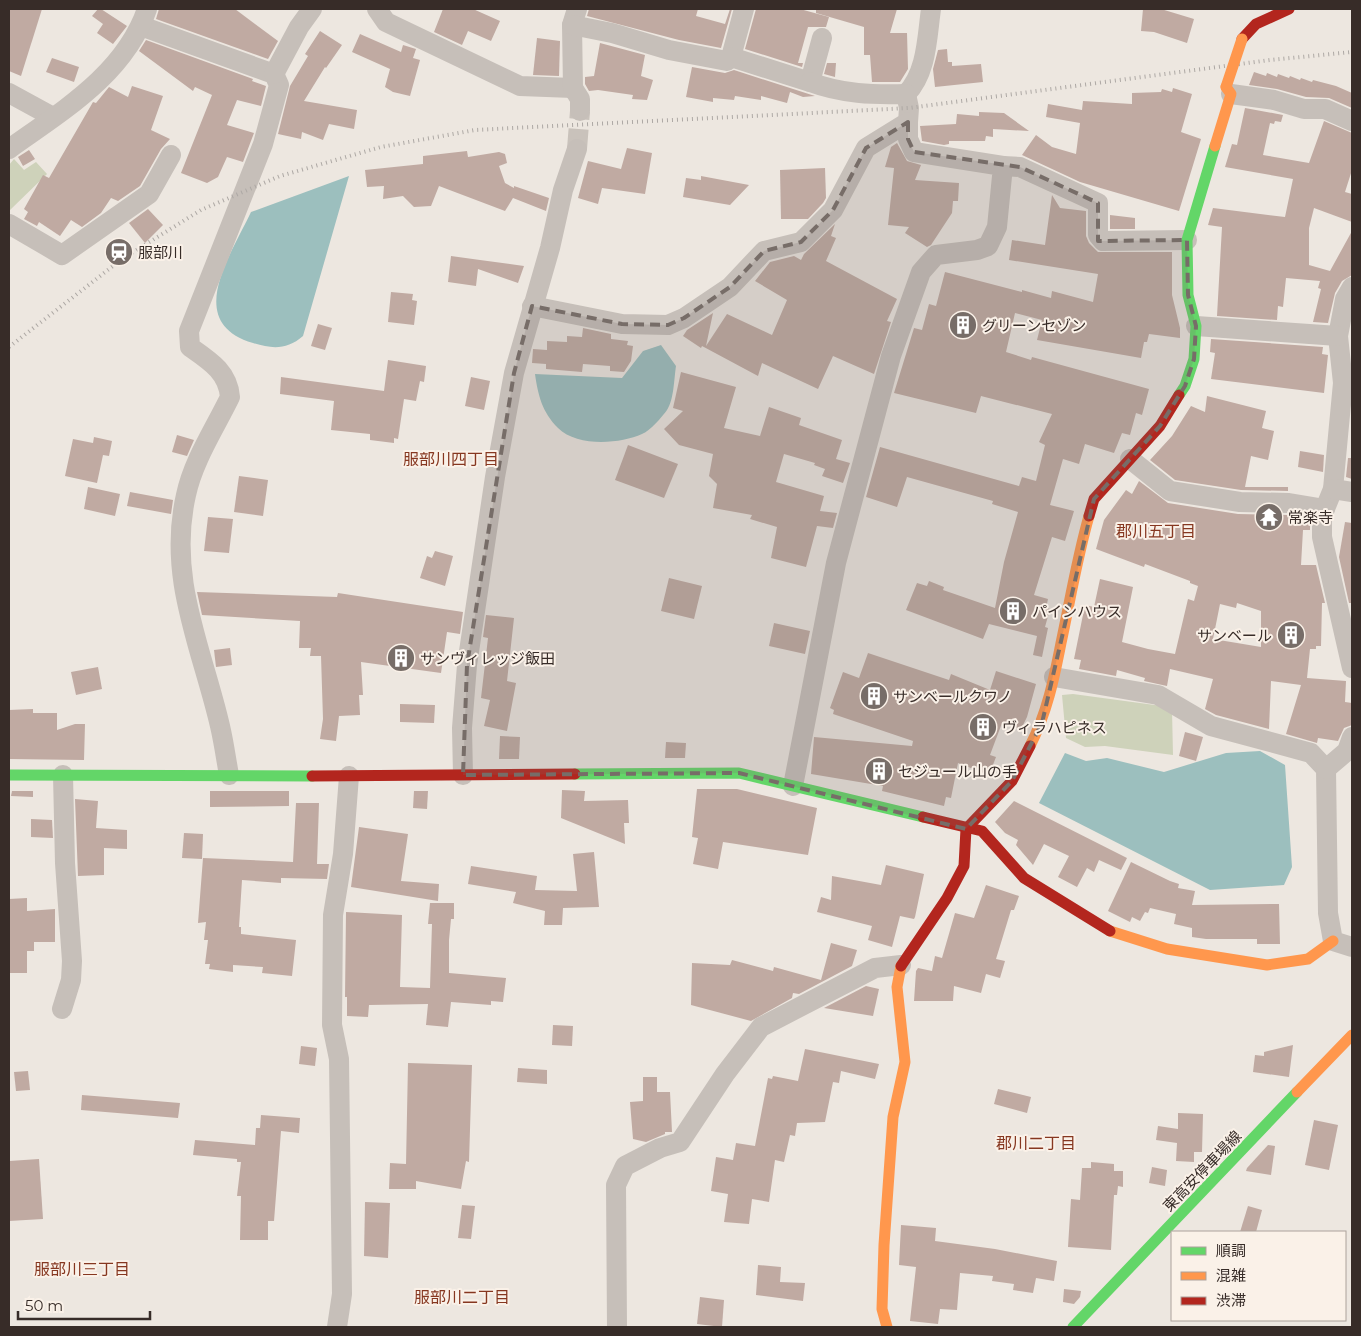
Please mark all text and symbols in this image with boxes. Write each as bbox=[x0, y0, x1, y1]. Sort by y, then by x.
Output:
station icon: 服部川 bbox=[104, 237, 134, 267]
place label: 服部川 bbox=[138, 243, 183, 262]
building icon: グリーンセゾン bbox=[948, 310, 978, 340]
place label: グリーンセゾン bbox=[982, 316, 1086, 335]
district label: 服部川四丁目 bbox=[403, 450, 499, 469]
temple icon: 常楽寺 bbox=[1254, 502, 1284, 532]
place label: 常楽寺 bbox=[1288, 508, 1333, 527]
district label: 郡川五丁目 bbox=[1116, 522, 1196, 541]
building icon: パインハウス bbox=[998, 596, 1028, 626]
place label: パインハウス bbox=[1032, 602, 1122, 621]
building icon: サンベール bbox=[1276, 620, 1306, 650]
place label: サンベール bbox=[1197, 626, 1272, 645]
building icon: サンヴィレッジ飯田 bbox=[386, 643, 416, 673]
place label: サンヴィレッジ飯田 bbox=[420, 649, 555, 668]
building icon: サンベールクワノ bbox=[859, 681, 889, 711]
place label: サンベールクワノ bbox=[893, 687, 1012, 706]
building icon: ヴィラハピネス bbox=[968, 712, 998, 742]
place label: ヴィラハピネス bbox=[1002, 718, 1107, 737]
building icon: セジュール山の手 bbox=[864, 756, 894, 786]
place label: セジュール山の手 bbox=[898, 762, 1017, 781]
street label: 東高安停車場線 bbox=[1159, 1127, 1245, 1215]
district label: 郡川二丁目 bbox=[996, 1134, 1076, 1153]
legend bbox=[1171, 1231, 1346, 1321]
text: 順調 bbox=[1216, 1241, 1246, 1260]
district label: 服部川三丁目 bbox=[34, 1260, 130, 1279]
text: 混雑 bbox=[1216, 1266, 1246, 1285]
scale bar bbox=[18, 1288, 150, 1320]
district label: 服部川二丁目 bbox=[414, 1288, 510, 1307]
text: 渋滞 bbox=[1216, 1291, 1246, 1310]
text: 50 m bbox=[25, 1296, 63, 1315]

